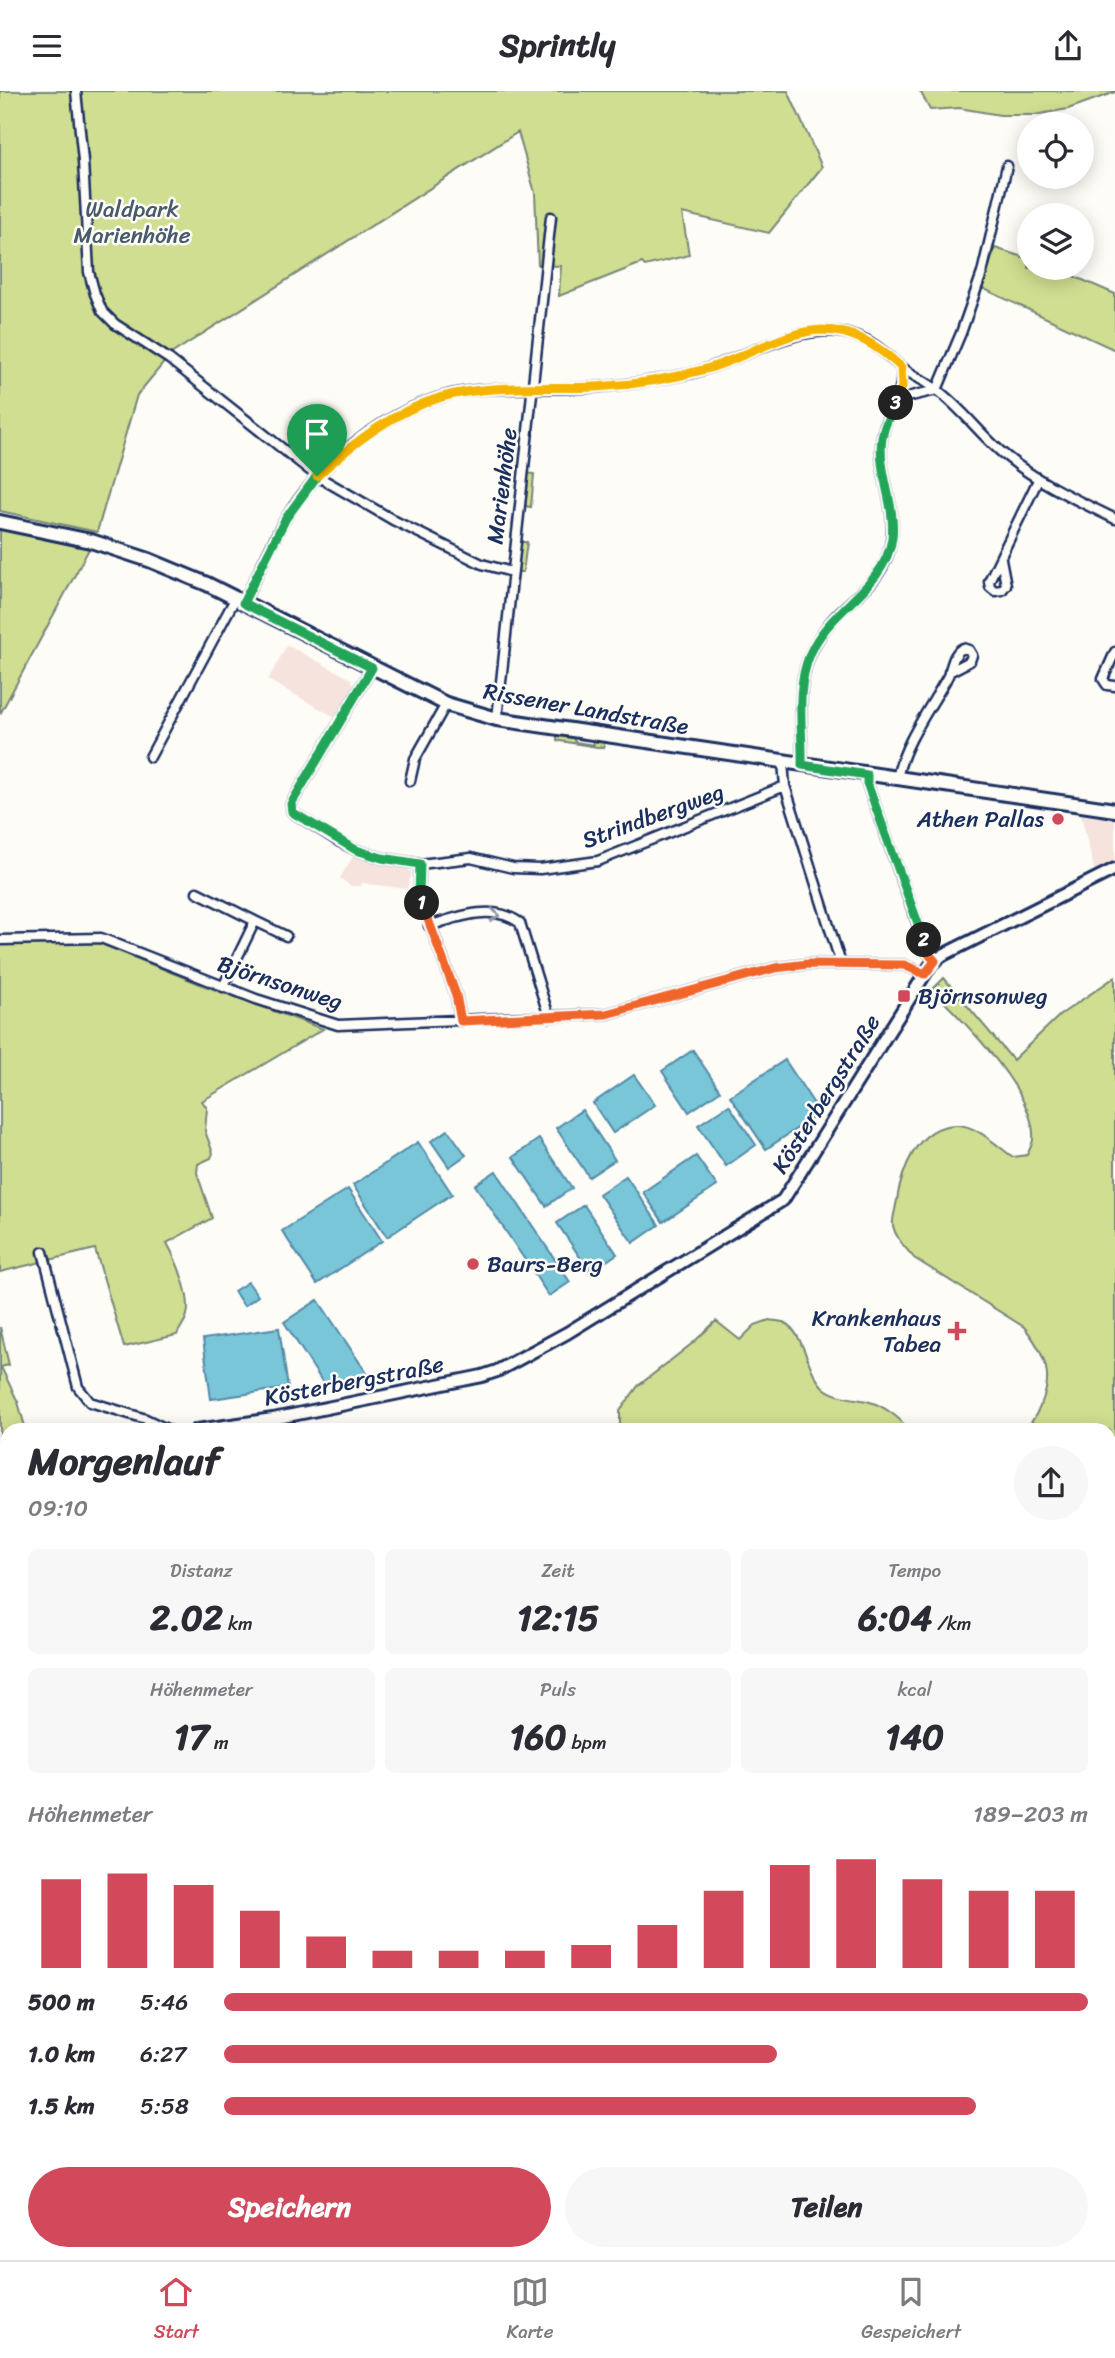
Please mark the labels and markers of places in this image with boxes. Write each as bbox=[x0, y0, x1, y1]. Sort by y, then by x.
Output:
pin: 3 bbox=[878, 385, 914, 421]
pin bbox=[287, 404, 347, 476]
place label: Athen Pallas bbox=[916, 799, 1045, 840]
marker: Athen Pallas bbox=[1050, 811, 1066, 827]
pin: 1 bbox=[404, 885, 440, 921]
pin: 2 bbox=[906, 923, 942, 957]
place label: Björnsonweg bbox=[918, 976, 1048, 1017]
marker: Björnsonweg bbox=[896, 988, 912, 1004]
place label: Baurs-Berg bbox=[487, 1244, 603, 1285]
marker: Baurs-Berg bbox=[465, 1256, 481, 1272]
place label: Krankenhaus Tabea bbox=[812, 1298, 942, 1365]
marker: Krankenhaus Tabea bbox=[947, 1321, 967, 1341]

